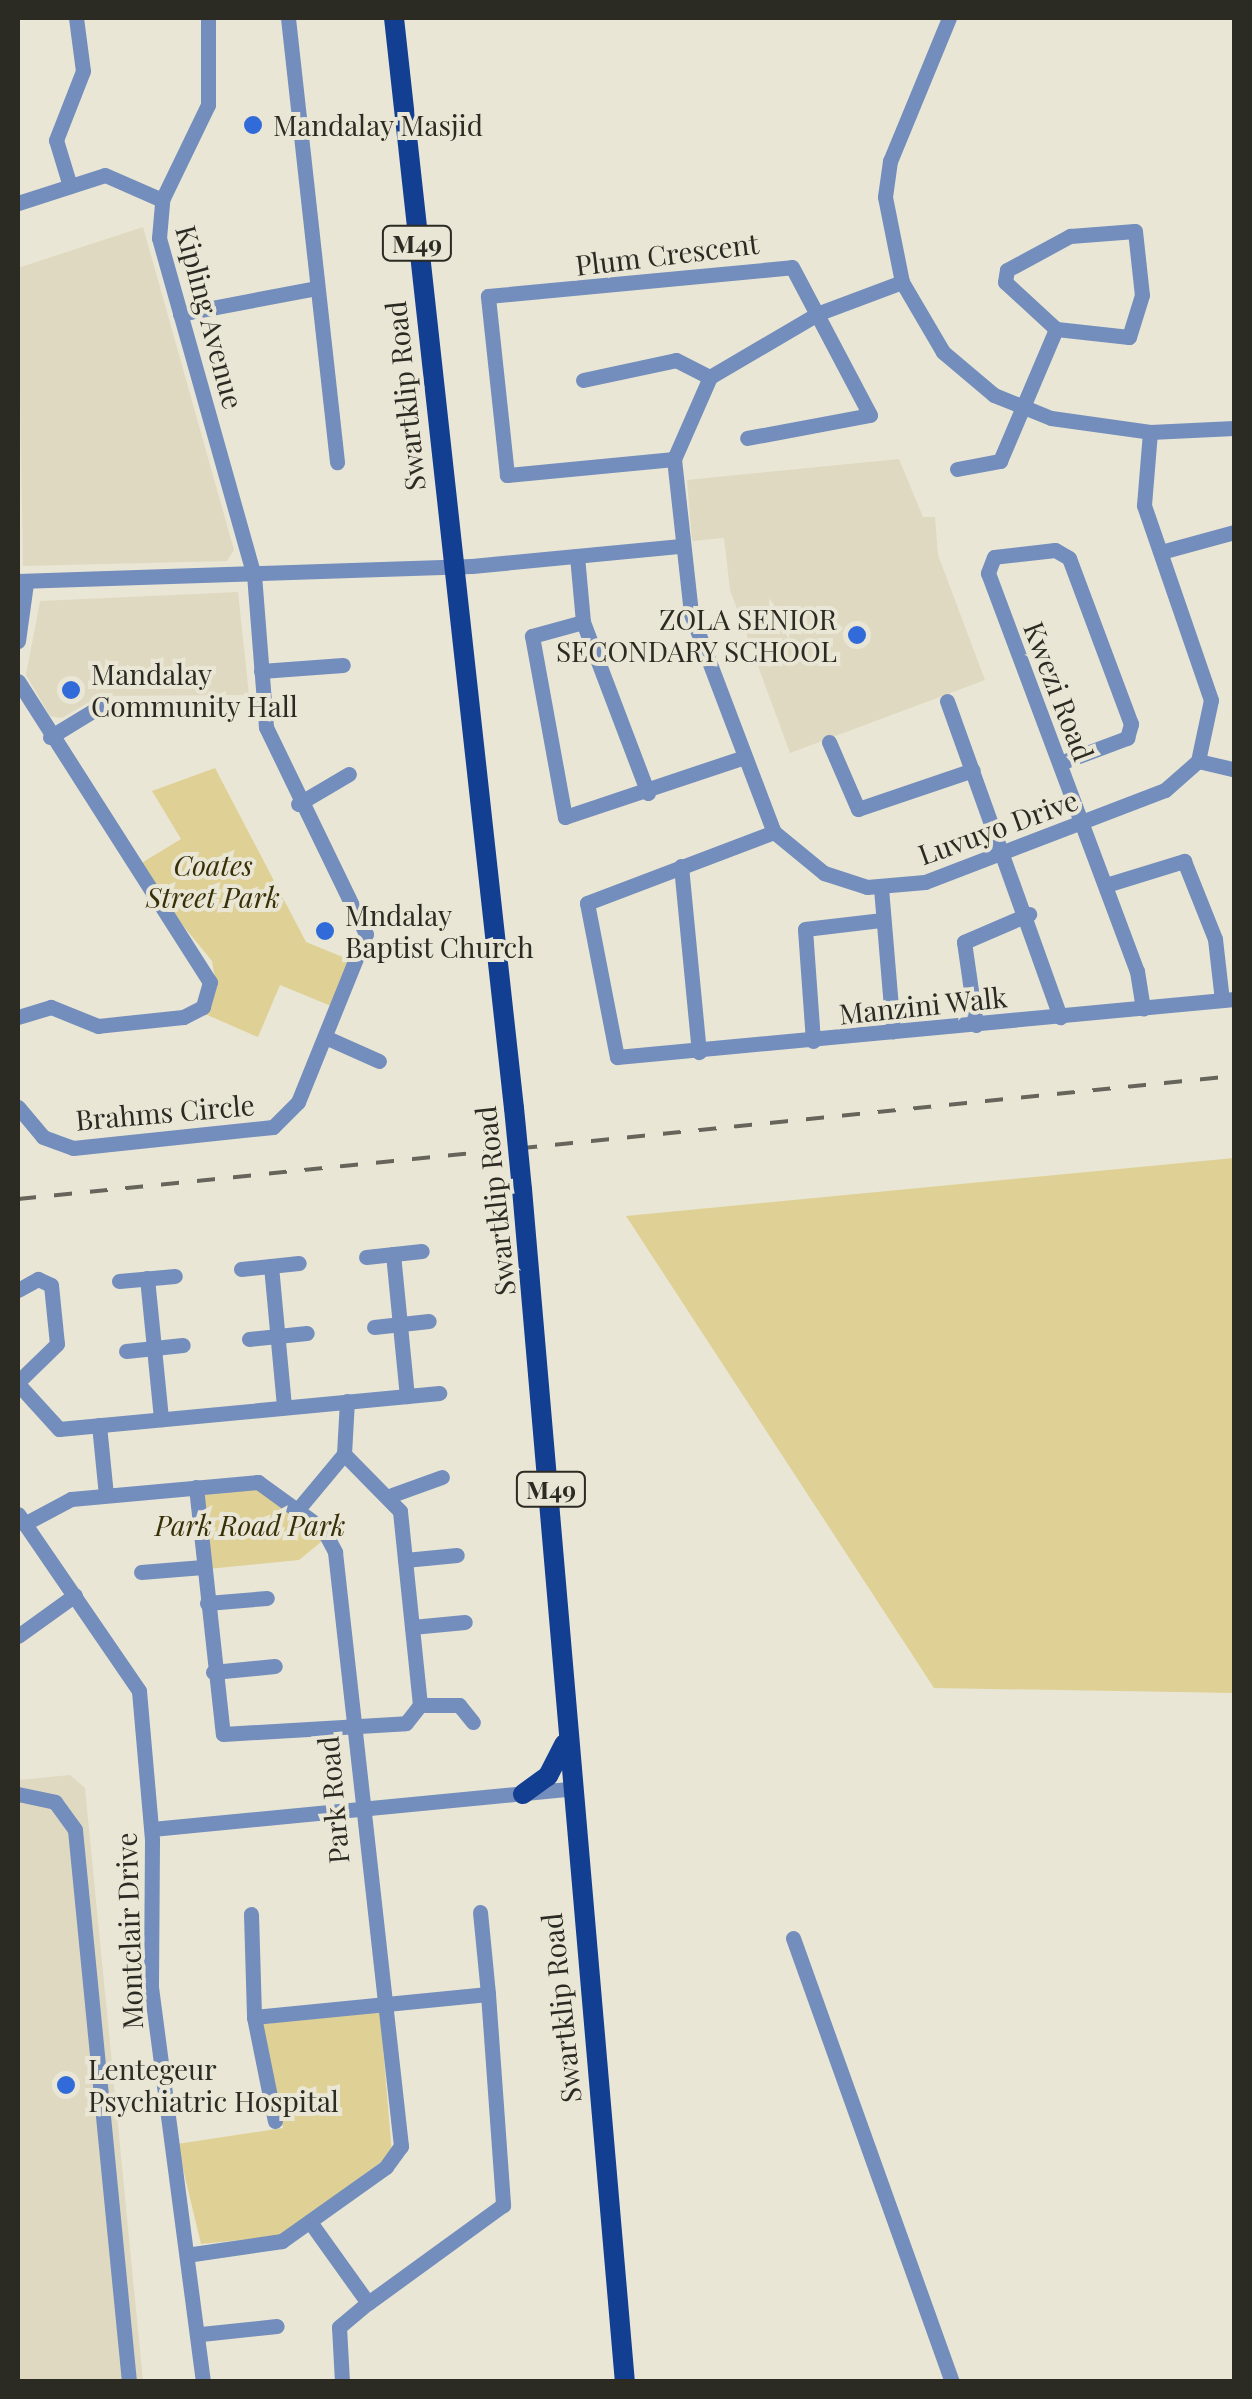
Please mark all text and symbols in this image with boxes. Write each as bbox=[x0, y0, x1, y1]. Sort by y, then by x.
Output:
place label: Mandalay Masjid bbox=[273, 108, 484, 142]
marker: Mandalay Masjid bbox=[242, 114, 264, 136]
street label: Kipling Avenue bbox=[169, 221, 251, 413]
road number: M49 bbox=[380, 223, 454, 263]
street label: Plum Crescent bbox=[573, 226, 761, 282]
street label: Swartklip Road bbox=[378, 299, 432, 493]
place label: ZOLA SENIOR SECONDARY SCHOOL bbox=[555, 602, 837, 668]
street label: Kwezi Road bbox=[1017, 617, 1101, 765]
marker: ZOLA SENIOR SECONDARY SCHOOL bbox=[846, 624, 868, 646]
place label: Mandalay Community Hall bbox=[91, 657, 299, 723]
marker: Mandalay Community Hall bbox=[60, 679, 82, 701]
street label: Luvuyo Drive bbox=[914, 783, 1082, 871]
park label: Coates Street Park bbox=[146, 848, 280, 914]
place label: Mndalay Baptist Church bbox=[345, 898, 534, 964]
marker: Mndalay Baptist Church bbox=[314, 920, 336, 942]
street label: Manzini Walk bbox=[837, 979, 1009, 1031]
street label: Brahms Circle bbox=[74, 1087, 256, 1137]
street label: Swartklip Road bbox=[468, 1104, 522, 1298]
road number: M49 bbox=[514, 1469, 588, 1509]
park label: Park Road Park bbox=[155, 1508, 345, 1542]
street label: Park Road bbox=[311, 1735, 355, 1865]
street label: Montclair Drive bbox=[109, 1832, 149, 2030]
street label: Swartklip Road bbox=[534, 1911, 588, 2105]
place label: Lentegeur Psychiatric Hospital bbox=[88, 2052, 339, 2118]
marker: Lentegeur Psychiatric Hospital bbox=[53, 2072, 79, 2098]

